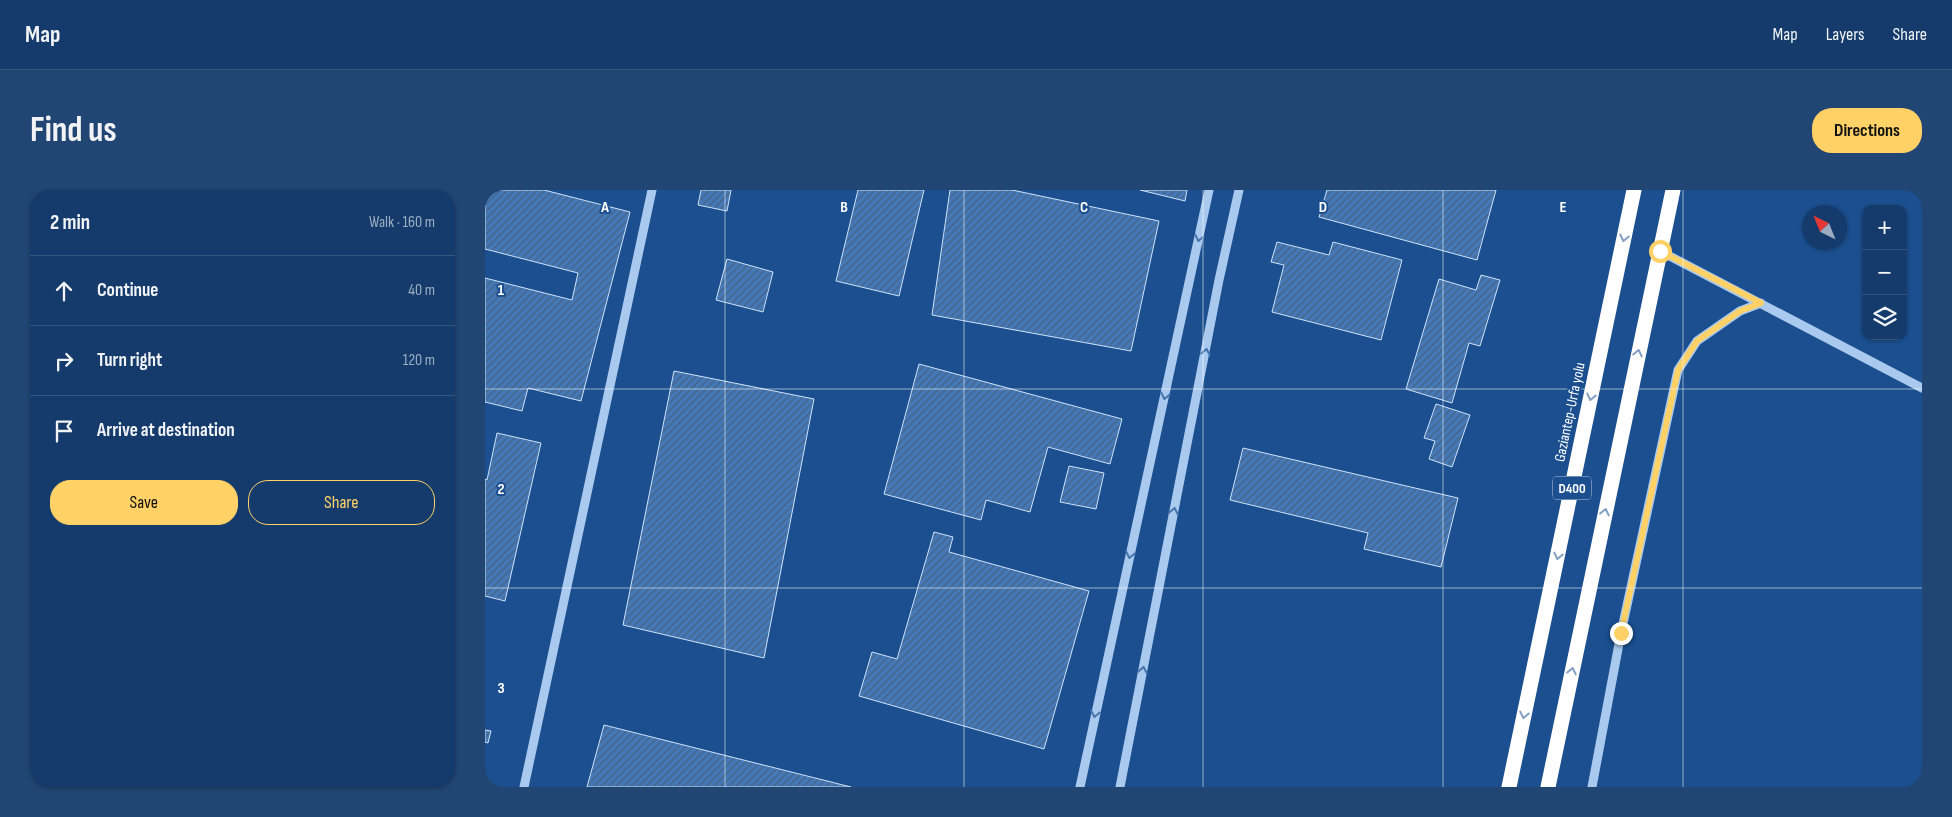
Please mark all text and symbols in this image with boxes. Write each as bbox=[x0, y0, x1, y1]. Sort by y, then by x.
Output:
text: Map bbox=[25, 20, 60, 49]
text: Map bbox=[1773, 24, 1798, 45]
text: Layers bbox=[1826, 24, 1865, 45]
text: Share bbox=[1893, 24, 1927, 45]
button: Directions bbox=[1812, 108, 1922, 153]
text: Find us bbox=[30, 109, 117, 152]
text: A bbox=[600, 198, 609, 217]
text: B bbox=[840, 198, 848, 217]
text: C bbox=[1080, 198, 1088, 217]
text: D bbox=[1319, 198, 1327, 217]
text: E bbox=[1560, 198, 1567, 217]
north arrow bbox=[1802, 205, 1847, 250]
map controls bbox=[1862, 205, 1907, 340]
button: + bbox=[1862, 205, 1907, 250]
text: 2 min bbox=[50, 210, 90, 235]
text: Walk · 160 m bbox=[369, 213, 435, 232]
one-way arrow bbox=[1194, 233, 1205, 242]
one-way arrow bbox=[1619, 233, 1630, 242]
route start bbox=[1649, 240, 1672, 263]
button: − bbox=[1862, 250, 1907, 295]
icon: ahead bbox=[50, 277, 78, 305]
text: Continue bbox=[97, 279, 158, 302]
text: 40 m bbox=[408, 281, 435, 300]
text: 1 bbox=[498, 281, 505, 300]
button: layers bbox=[1862, 295, 1907, 340]
icon: right bbox=[50, 347, 78, 375]
one-way arrow bbox=[1200, 347, 1210, 356]
one-way arrow bbox=[1633, 348, 1643, 357]
text: Turn right bbox=[97, 349, 162, 372]
text: 120 m bbox=[403, 351, 435, 370]
street label: Gaziantep-Urfa yolu bbox=[1550, 361, 1590, 463]
one-way arrow bbox=[1160, 392, 1170, 401]
one-way arrow bbox=[1586, 392, 1597, 401]
icon: arrive bbox=[50, 417, 78, 445]
text: Arrive at destination bbox=[97, 419, 235, 442]
road number: D400 bbox=[1553, 476, 1591, 500]
button: Save bbox=[50, 480, 238, 525]
button: Share bbox=[248, 480, 435, 525]
text: 2 bbox=[497, 480, 505, 499]
one-way arrow bbox=[1169, 507, 1179, 515]
one-way arrow bbox=[1600, 507, 1610, 516]
one-way arrow bbox=[1125, 551, 1136, 560]
one-way arrow bbox=[1553, 551, 1563, 560]
route end bbox=[1610, 622, 1633, 645]
one-way arrow bbox=[1137, 666, 1148, 675]
one-way arrow bbox=[1567, 666, 1577, 675]
text: 3 bbox=[497, 679, 505, 698]
one-way arrow bbox=[1091, 710, 1101, 718]
one-way arrow bbox=[1520, 710, 1530, 719]

